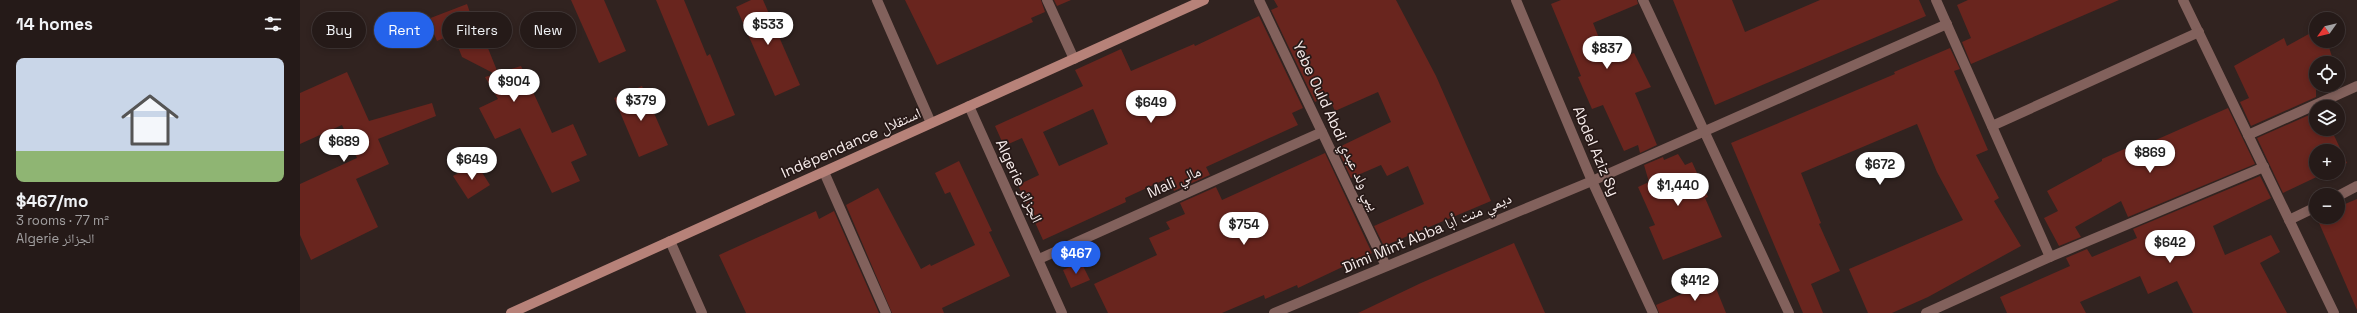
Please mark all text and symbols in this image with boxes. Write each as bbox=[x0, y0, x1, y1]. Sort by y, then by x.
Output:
chip: Buy bbox=[312, 12, 366, 48]
chip: Rent bbox=[374, 12, 434, 48]
chip: Filters bbox=[442, 12, 512, 48]
chip: New bbox=[520, 12, 576, 48]
pin: $533 bbox=[744, 12, 792, 46]
north arrow bbox=[2309, 12, 2345, 48]
map controls bbox=[2309, 12, 2345, 224]
text: 14 homes bbox=[16, 13, 93, 35]
icon: filters bbox=[262, 13, 284, 35]
text: $533 bbox=[752, 16, 784, 33]
pin: $837 bbox=[1583, 36, 1631, 70]
street label: Yebe Ould Abdi يبي ولد عبدي bbox=[1286, 38, 1384, 215]
text: $837 bbox=[1592, 40, 1622, 57]
button: locate bbox=[2309, 56, 2345, 92]
pin: $904 bbox=[490, 69, 538, 103]
text: $904 bbox=[498, 73, 530, 90]
icon: home bbox=[114, 84, 186, 156]
pin: $379 bbox=[617, 88, 665, 122]
pin: $649 bbox=[1127, 90, 1175, 124]
text: $379 bbox=[625, 92, 657, 109]
text: $649 bbox=[1135, 94, 1167, 111]
button: layers bbox=[2309, 100, 2345, 136]
street label: Indépendance استقلال bbox=[778, 103, 924, 183]
street label: Abdel Aziz Sy bbox=[1569, 103, 1624, 199]
pin: $689 bbox=[320, 129, 368, 163]
text: $689 bbox=[328, 133, 360, 150]
street label: Algerie الجزائر bbox=[992, 136, 1047, 226]
pin: $869 bbox=[2126, 140, 2174, 174]
text: $869 bbox=[2134, 144, 2166, 161]
button: + bbox=[2309, 144, 2345, 180]
pin: $649 bbox=[448, 147, 496, 181]
text: $649 bbox=[456, 151, 488, 168]
pin: $672 bbox=[1856, 152, 1904, 186]
text: $672 bbox=[1865, 156, 1895, 173]
street label: Mali مالي bbox=[1144, 161, 1205, 204]
pin: $1,440 bbox=[1645, 173, 1711, 207]
text: $1,440 bbox=[1657, 177, 1699, 194]
street label: Dimi Mint Abba ديمي منت أبا bbox=[1339, 188, 1515, 279]
button: − bbox=[2309, 188, 2345, 224]
text: $467/mo bbox=[16, 190, 88, 212]
text: 3 rooms · 77 m² bbox=[16, 212, 109, 229]
pin: $754 bbox=[1220, 212, 1268, 246]
text: $754 bbox=[1228, 216, 1260, 233]
text: Algerie الجزائر bbox=[16, 230, 94, 247]
pin: $642 bbox=[2146, 230, 2194, 264]
text: $642 bbox=[2154, 234, 2186, 251]
pin: $467 bbox=[1052, 241, 1100, 275]
text: $467 bbox=[1060, 245, 1092, 262]
pin: $412 bbox=[1671, 268, 1719, 302]
text: $412 bbox=[1680, 272, 1710, 289]

